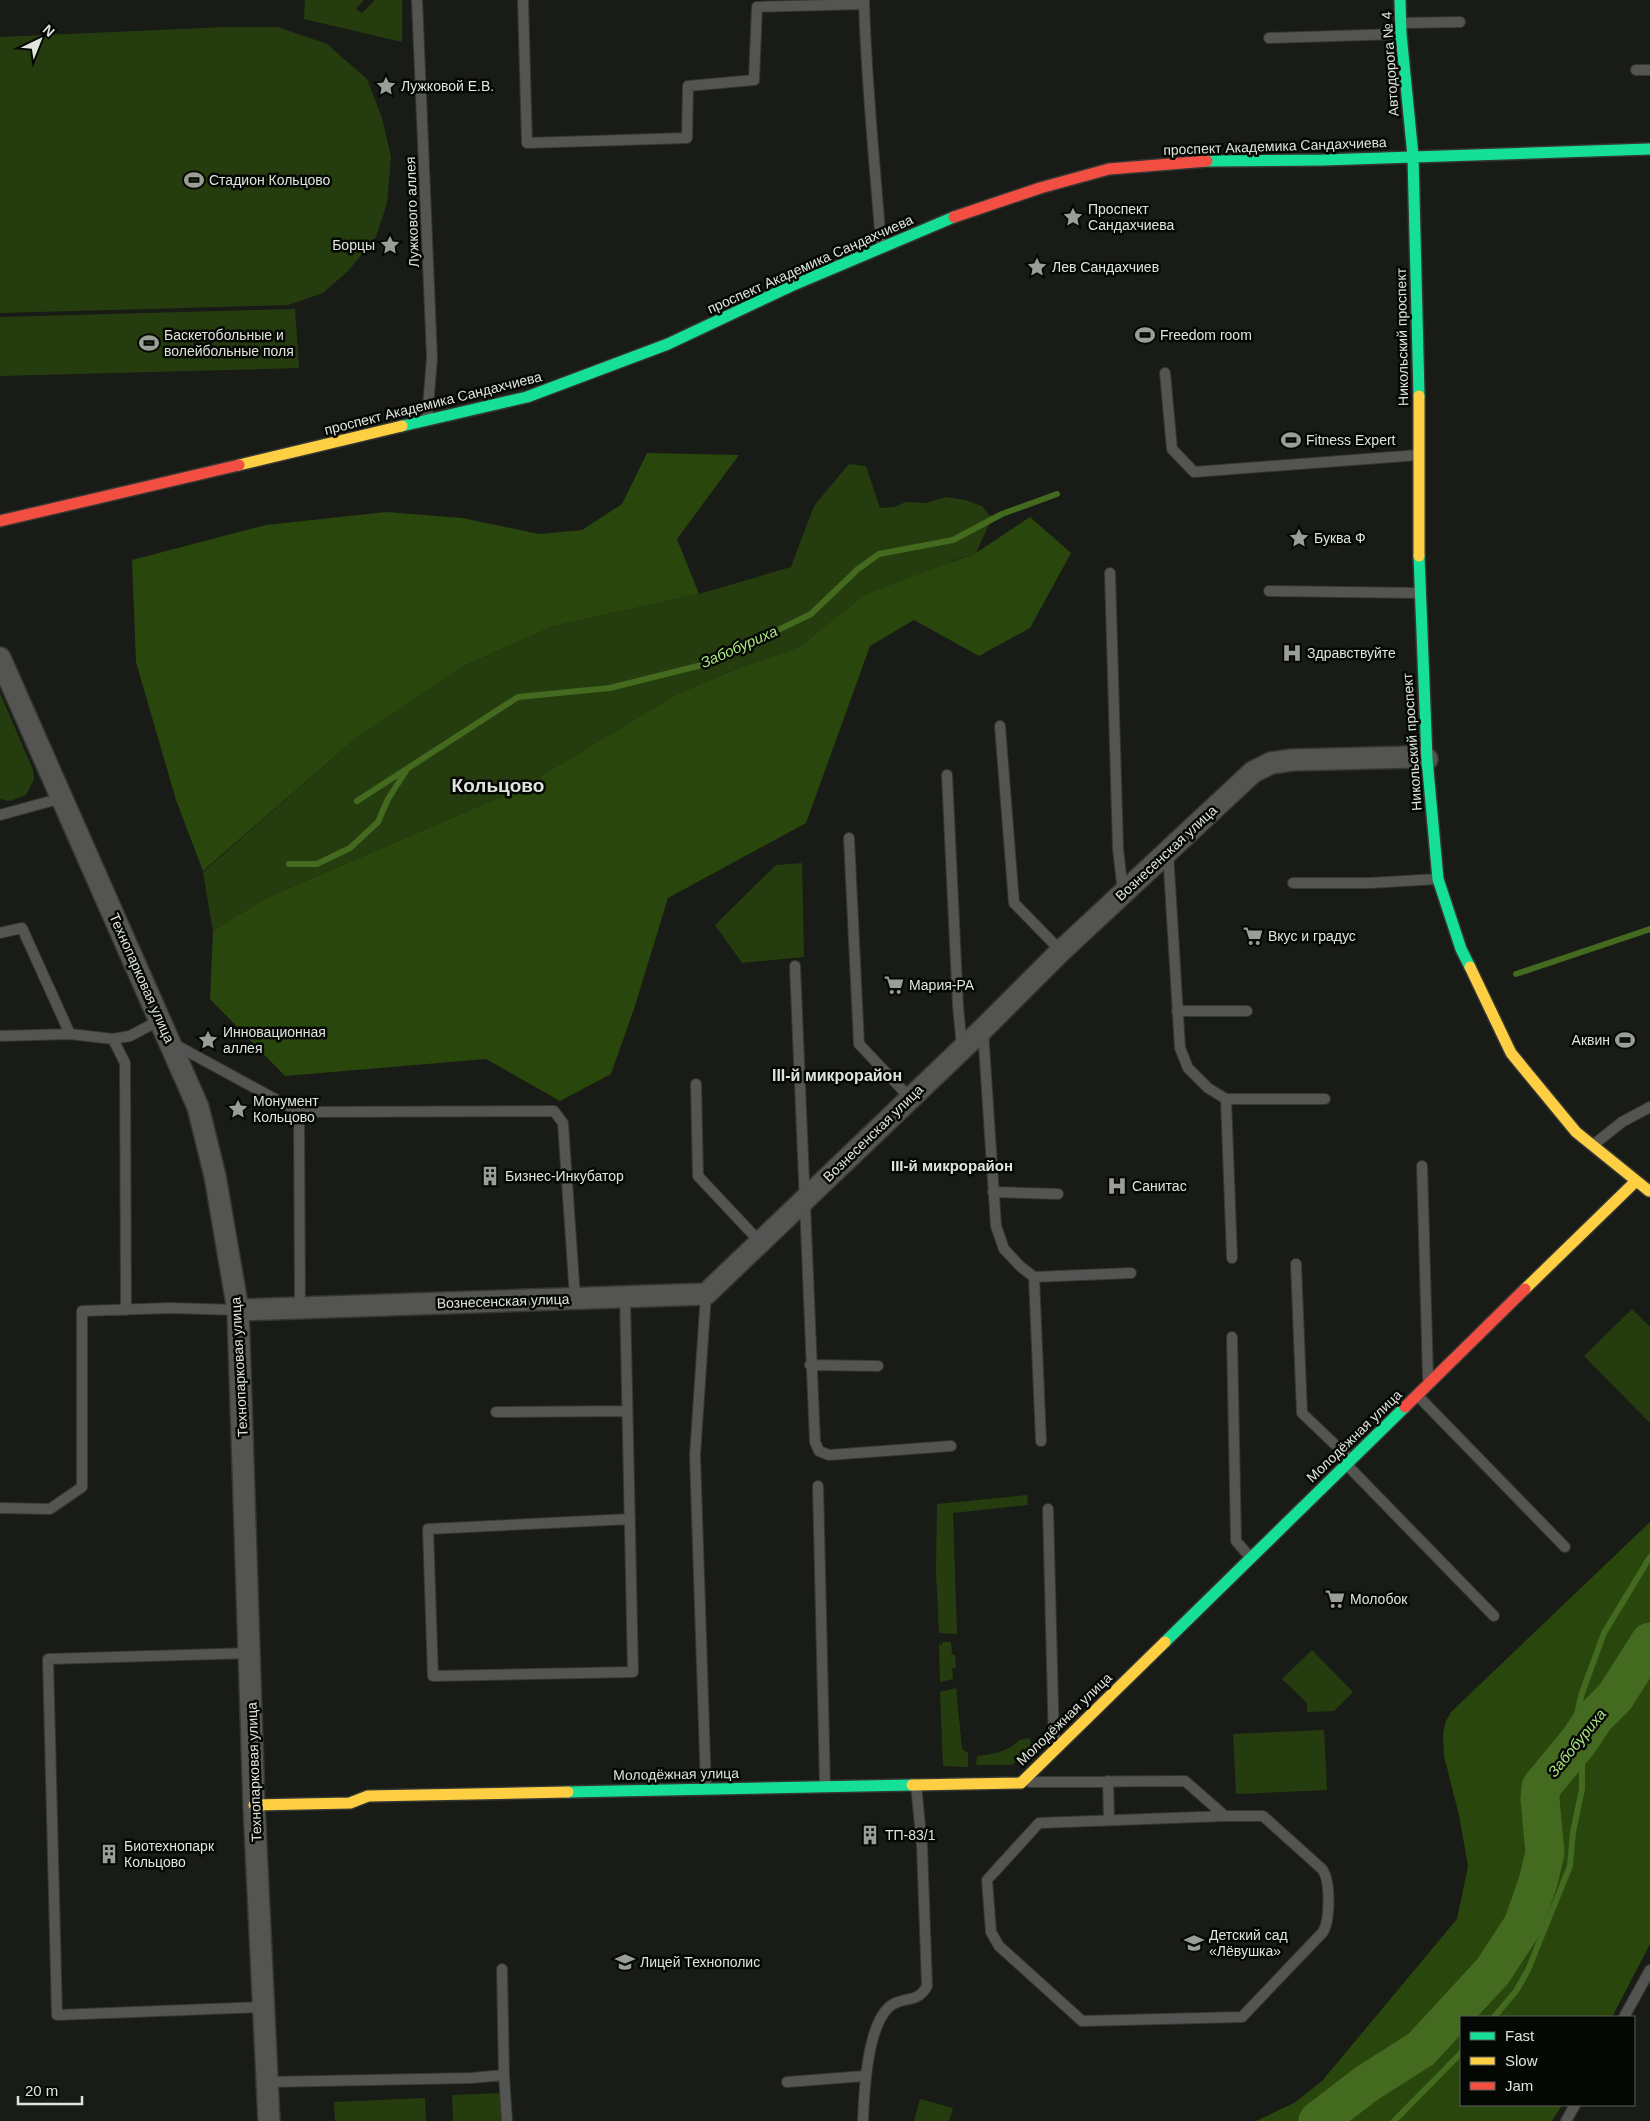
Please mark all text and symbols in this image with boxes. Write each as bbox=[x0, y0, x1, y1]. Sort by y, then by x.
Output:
street label: Автодорога № 4 bbox=[1378, 11, 1402, 117]
north arrow bbox=[15, 15, 65, 65]
text: N bbox=[40, 21, 58, 40]
place icon: Лужковой Е.В. bbox=[375, 75, 397, 97]
place label: Лужковой Е.В. bbox=[401, 78, 494, 94]
street label: проспект Академика Сандахчиева bbox=[1163, 134, 1387, 158]
street label: Лужкового аллея bbox=[402, 156, 422, 268]
sports icon: Стадион Кольцово bbox=[183, 169, 205, 191]
place label: Стадион Кольцово bbox=[209, 172, 331, 188]
place label: Проспект Сандахчиева bbox=[1088, 201, 1175, 233]
place icon: Проспект Сандахчиева bbox=[1062, 206, 1084, 228]
street label: проспект Академика Сандахчиева bbox=[705, 211, 916, 317]
place icon: Борцы bbox=[379, 234, 401, 256]
place label: Борцы bbox=[332, 237, 375, 253]
place icon: Лев Сандахчиев bbox=[1026, 256, 1048, 278]
place label: Лев Сандахчиев bbox=[1052, 259, 1159, 275]
street label: Никольский проспект bbox=[1393, 267, 1411, 406]
sports icon: Freedom room bbox=[1134, 324, 1156, 346]
place label: Баскетобольные и волейбольные поля bbox=[164, 327, 294, 359]
place label: Freedom room bbox=[1160, 327, 1252, 343]
sports icon: Баскетобольные и волейбольные поля bbox=[138, 332, 160, 354]
street label: проспект Академика Сандахчиева bbox=[323, 368, 544, 438]
sports icon: Fitness Expert bbox=[1280, 429, 1302, 451]
place label: Fitness Expert bbox=[1306, 432, 1396, 448]
place icon: Буква Ф bbox=[1288, 527, 1310, 549]
place label: Буква Ф bbox=[1314, 530, 1366, 546]
water label: Забобуриха bbox=[698, 622, 780, 671]
hospital icon: Здравствуйте bbox=[1281, 642, 1303, 664]
place label: Здравствуйте bbox=[1307, 645, 1396, 661]
street label: Никольский проспект bbox=[1399, 672, 1425, 811]
district label: Кольцово bbox=[452, 775, 544, 796]
street label: Вознесенская улица bbox=[1112, 802, 1220, 904]
street label: Технопарковая улица bbox=[106, 911, 178, 1045]
supermarket icon: Вкус и градус bbox=[1242, 925, 1264, 947]
place label: Вкус и градус bbox=[1268, 928, 1356, 944]
supermarket icon: Мария-РА bbox=[883, 974, 905, 996]
place label: Мария-РА bbox=[909, 977, 975, 993]
place label: Инновационная аллея bbox=[223, 1024, 326, 1056]
place icon: Инновационная аллея bbox=[197, 1029, 219, 1051]
sports icon: Аквин bbox=[1614, 1029, 1636, 1051]
place label: Аквин bbox=[1572, 1032, 1610, 1048]
district label: III-й микрорайон bbox=[772, 1067, 902, 1084]
street label: Вознесенская улица bbox=[820, 1081, 926, 1185]
place label: Монумент Кольцово bbox=[253, 1093, 319, 1125]
place icon: Монумент Кольцово bbox=[227, 1098, 249, 1120]
district label: III-й микрорайон bbox=[891, 1157, 1013, 1174]
building icon: Бизнес-Инкубатор bbox=[479, 1165, 501, 1187]
place label: Бизнес-Инкубатор bbox=[505, 1168, 624, 1184]
hospital icon: Санитас bbox=[1106, 1175, 1128, 1197]
place label: Санитас bbox=[1132, 1178, 1187, 1194]
street label: Вознесенская улица bbox=[436, 1291, 570, 1311]
street label: Технопарковая улица bbox=[227, 1296, 251, 1437]
street label: Молодёжная улица bbox=[1303, 1386, 1405, 1485]
supermarket icon: Молобок bbox=[1324, 1588, 1346, 1610]
place label: Молобок bbox=[1350, 1591, 1408, 1607]
street label: Молодёжная улица bbox=[1013, 1669, 1115, 1768]
street label: Технопарковая улица bbox=[244, 1702, 264, 1842]
water label: Забобуриха bbox=[1544, 1705, 1609, 1780]
street label: Молодёжная улица bbox=[613, 1765, 739, 1783]
building icon: ТП-83/1 bbox=[859, 1824, 881, 1846]
place label: ТП-83/1 bbox=[885, 1827, 936, 1843]
place label: Биотехнопарк Кольцово bbox=[124, 1838, 215, 1870]
building icon: Биотехнопарк Кольцово bbox=[98, 1843, 120, 1865]
place label: Детский сад «Лёвушка» bbox=[1209, 1927, 1288, 1959]
school or university icon: Детский сад «Лёвушка» bbox=[1183, 1932, 1205, 1954]
school or university icon: Лицей Технополис bbox=[614, 1951, 636, 1973]
place label: Лицей Технополис bbox=[640, 1954, 760, 1970]
legend bbox=[1460, 2016, 1635, 2106]
text: Fast bbox=[1505, 2027, 1535, 2044]
text: Slow bbox=[1505, 2052, 1538, 2069]
scale bar bbox=[18, 2074, 81, 2106]
text: Jam bbox=[1505, 2077, 1533, 2094]
text: 20 m bbox=[25, 2082, 58, 2099]

